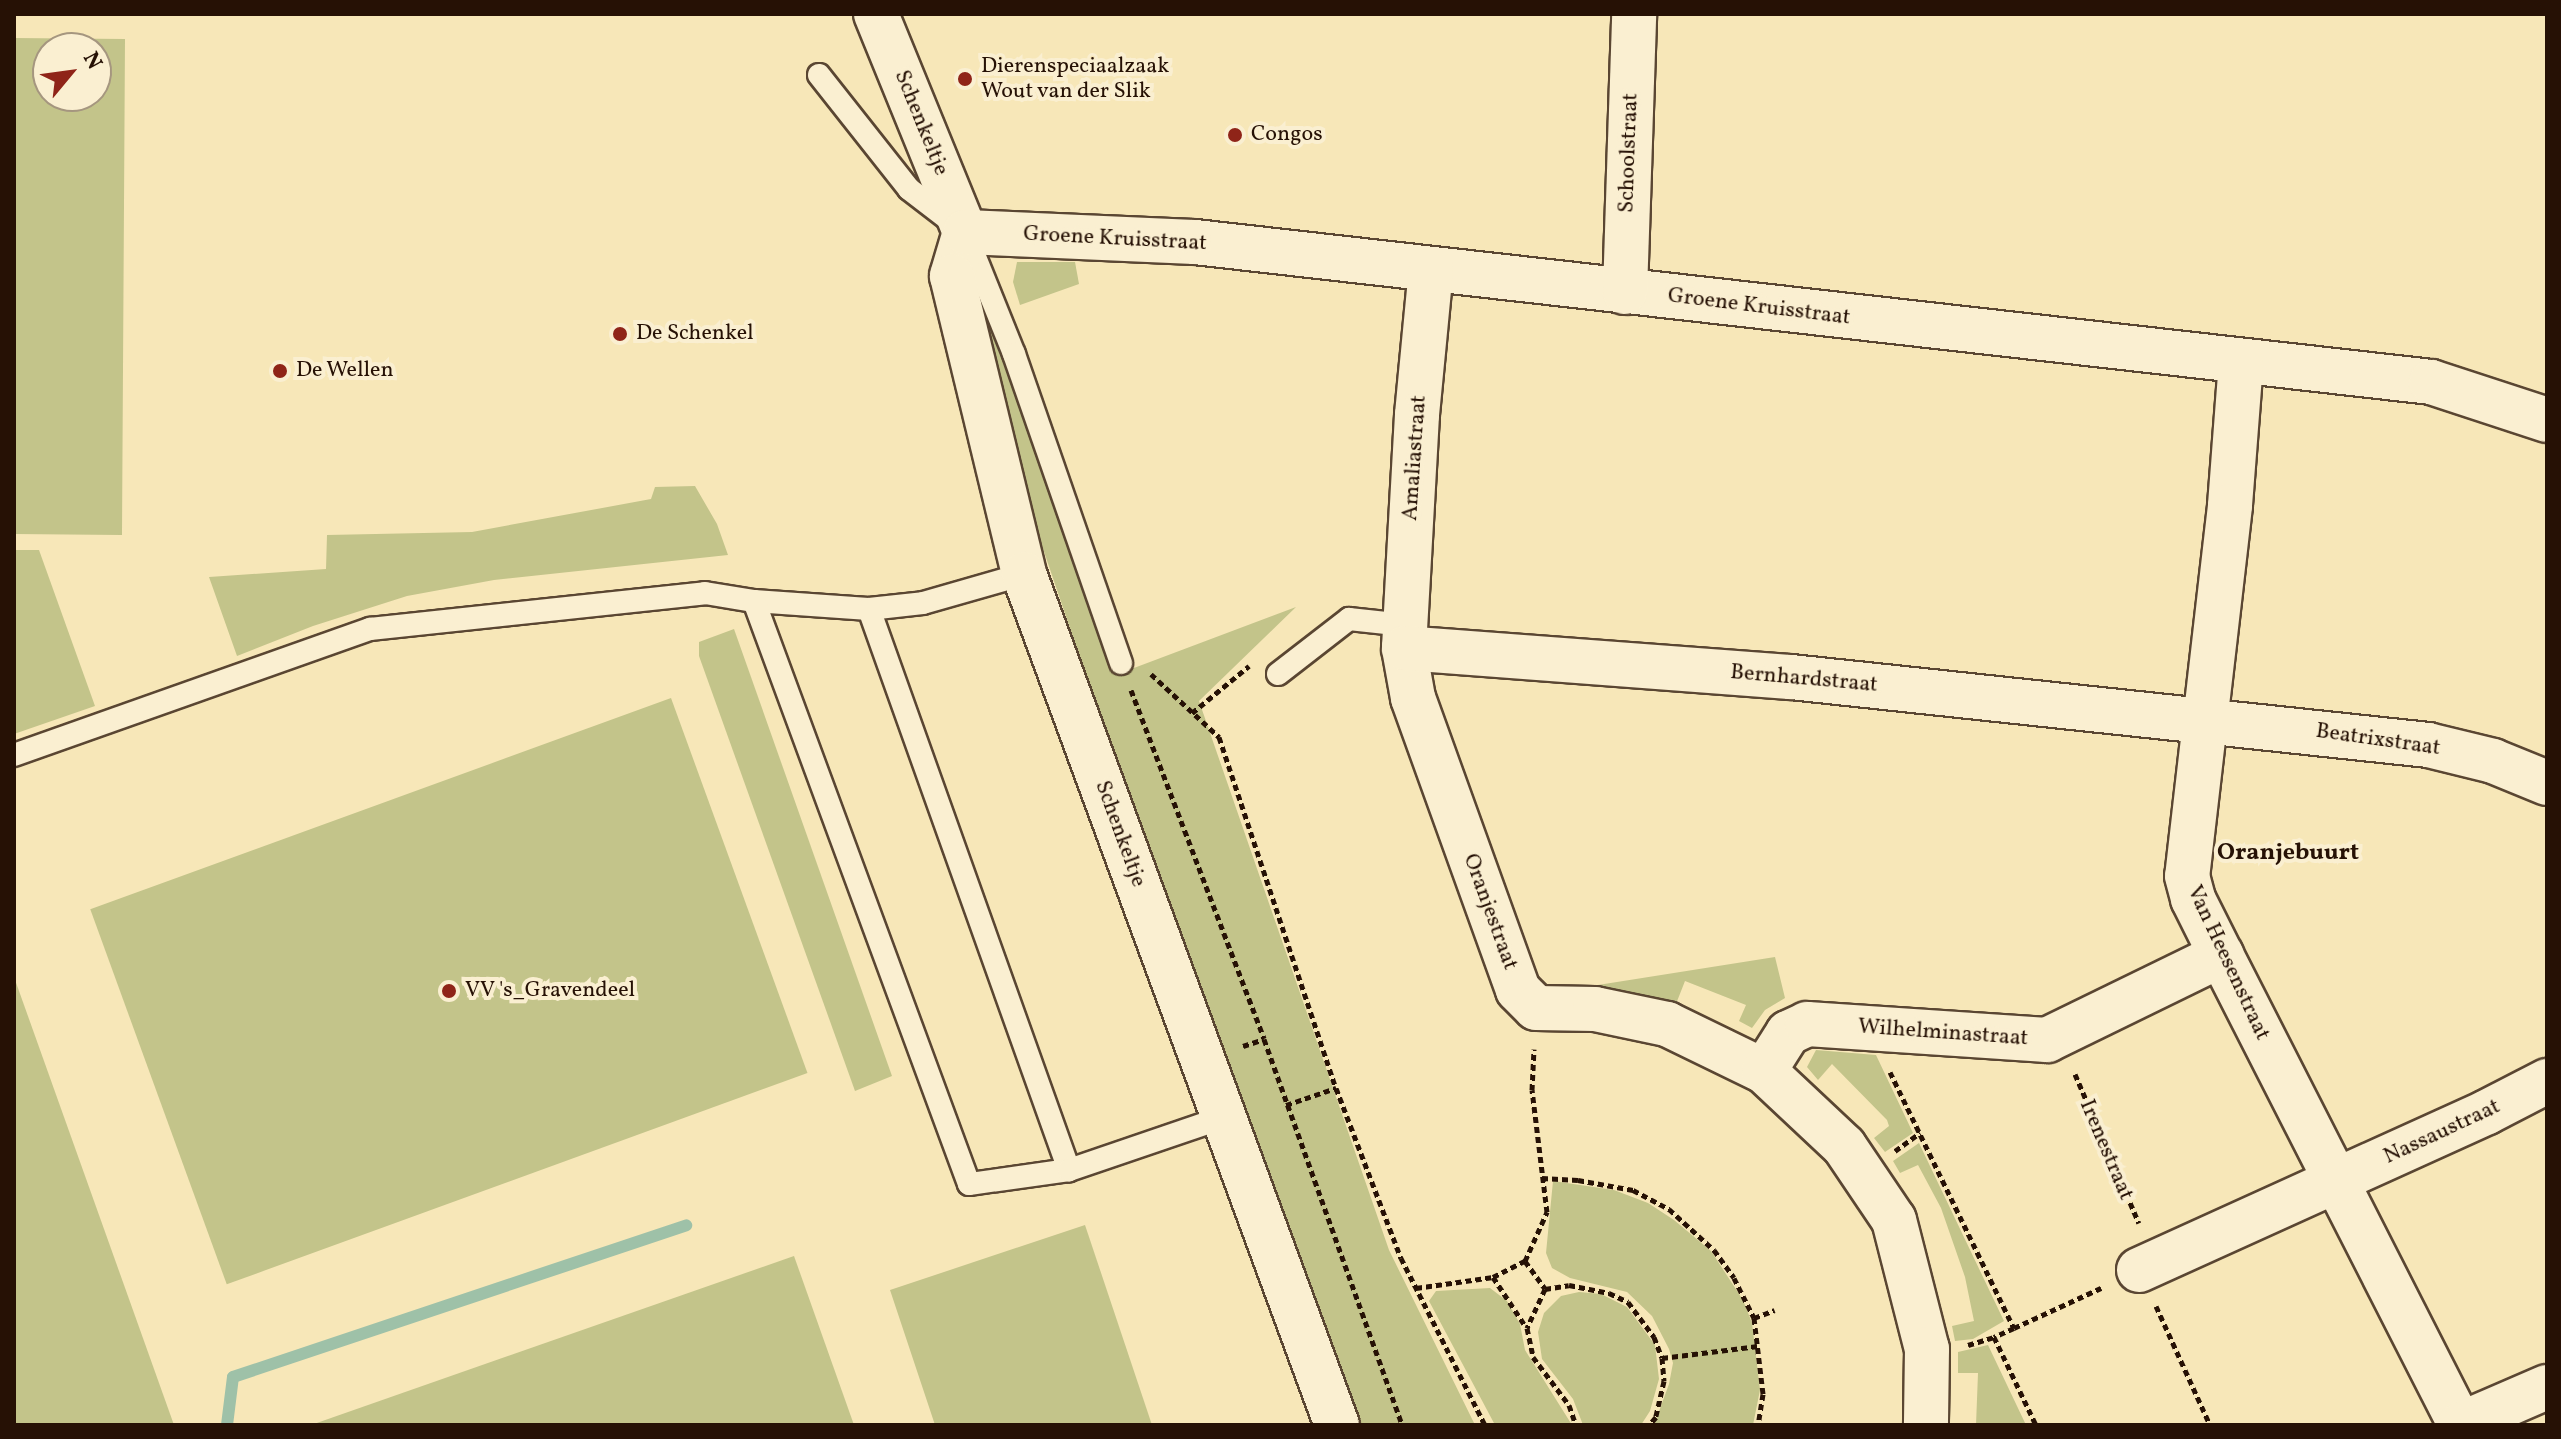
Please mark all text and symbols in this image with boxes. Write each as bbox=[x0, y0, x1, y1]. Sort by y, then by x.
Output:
north arrow bbox=[32, 32, 112, 112]
text: N bbox=[74, 47, 109, 76]
place label: Dierenspeciaalzaak Wout van der Slik bbox=[981, 53, 1169, 104]
street label: Schenkeltje bbox=[888, 67, 954, 179]
marker: Dierenspeciaalzaak Wout van der Slik bbox=[956, 70, 974, 88]
street label: Schoolstraat bbox=[1614, 93, 1644, 213]
place label: Congos bbox=[1251, 122, 1323, 148]
marker: Congos bbox=[1226, 126, 1244, 144]
street label: Groene Kruisstraat bbox=[1023, 221, 1207, 257]
street label: Groene Kruisstraat bbox=[1666, 283, 1852, 331]
place label: De Schenkel bbox=[636, 321, 754, 347]
marker: De Schenkel bbox=[611, 325, 629, 343]
place label: De Wellen bbox=[296, 358, 394, 384]
marker: De Wellen bbox=[271, 362, 289, 380]
street label: Amaliastraat bbox=[1397, 394, 1433, 522]
street label: Bernhardstraat bbox=[1729, 659, 1879, 699]
street label: Beatrixstraat bbox=[2314, 718, 2442, 762]
street label: Schenkeltje bbox=[1089, 777, 1151, 891]
district label: Oranjebuurt bbox=[2217, 840, 2359, 868]
street label: Oranjestraat bbox=[1457, 850, 1523, 974]
street label: Van Heesenstraat bbox=[2181, 881, 2275, 1045]
place label: VV 's_Gravendeel bbox=[465, 978, 636, 1004]
marker: VV 's_Gravendeel bbox=[440, 982, 458, 1000]
street label: Wilhelminastraat bbox=[1857, 1014, 2029, 1052]
street label: Nassaustraat bbox=[2380, 1094, 2504, 1170]
street label: Irenestraat bbox=[2073, 1096, 2139, 1204]

